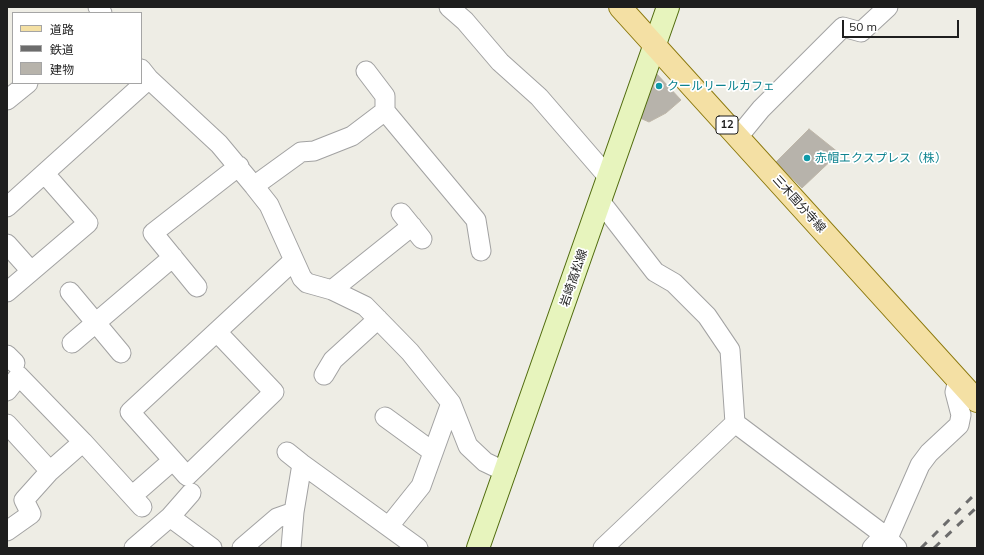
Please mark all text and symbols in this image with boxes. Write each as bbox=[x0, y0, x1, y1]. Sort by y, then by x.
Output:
legend bbox=[12, 12, 142, 84]
scale bar bbox=[844, 12, 961, 38]
text: 50 m bbox=[849, 19, 877, 34]
text: 道路 bbox=[50, 22, 74, 37]
text: 鉄道 bbox=[50, 42, 74, 57]
text: 建物 bbox=[50, 62, 74, 77]
place label: クールリールカフェ bbox=[667, 79, 775, 93]
marker: クールリールカフェ bbox=[654, 81, 664, 91]
road number: 12 bbox=[716, 116, 738, 134]
place label: 赤帽エクスプレス（株） bbox=[815, 151, 947, 165]
marker: 赤帽エクスプレス（株） bbox=[802, 153, 812, 163]
street label: 三木国分寺線 bbox=[770, 172, 828, 236]
street label: 岩崎高松線 bbox=[557, 247, 591, 309]

